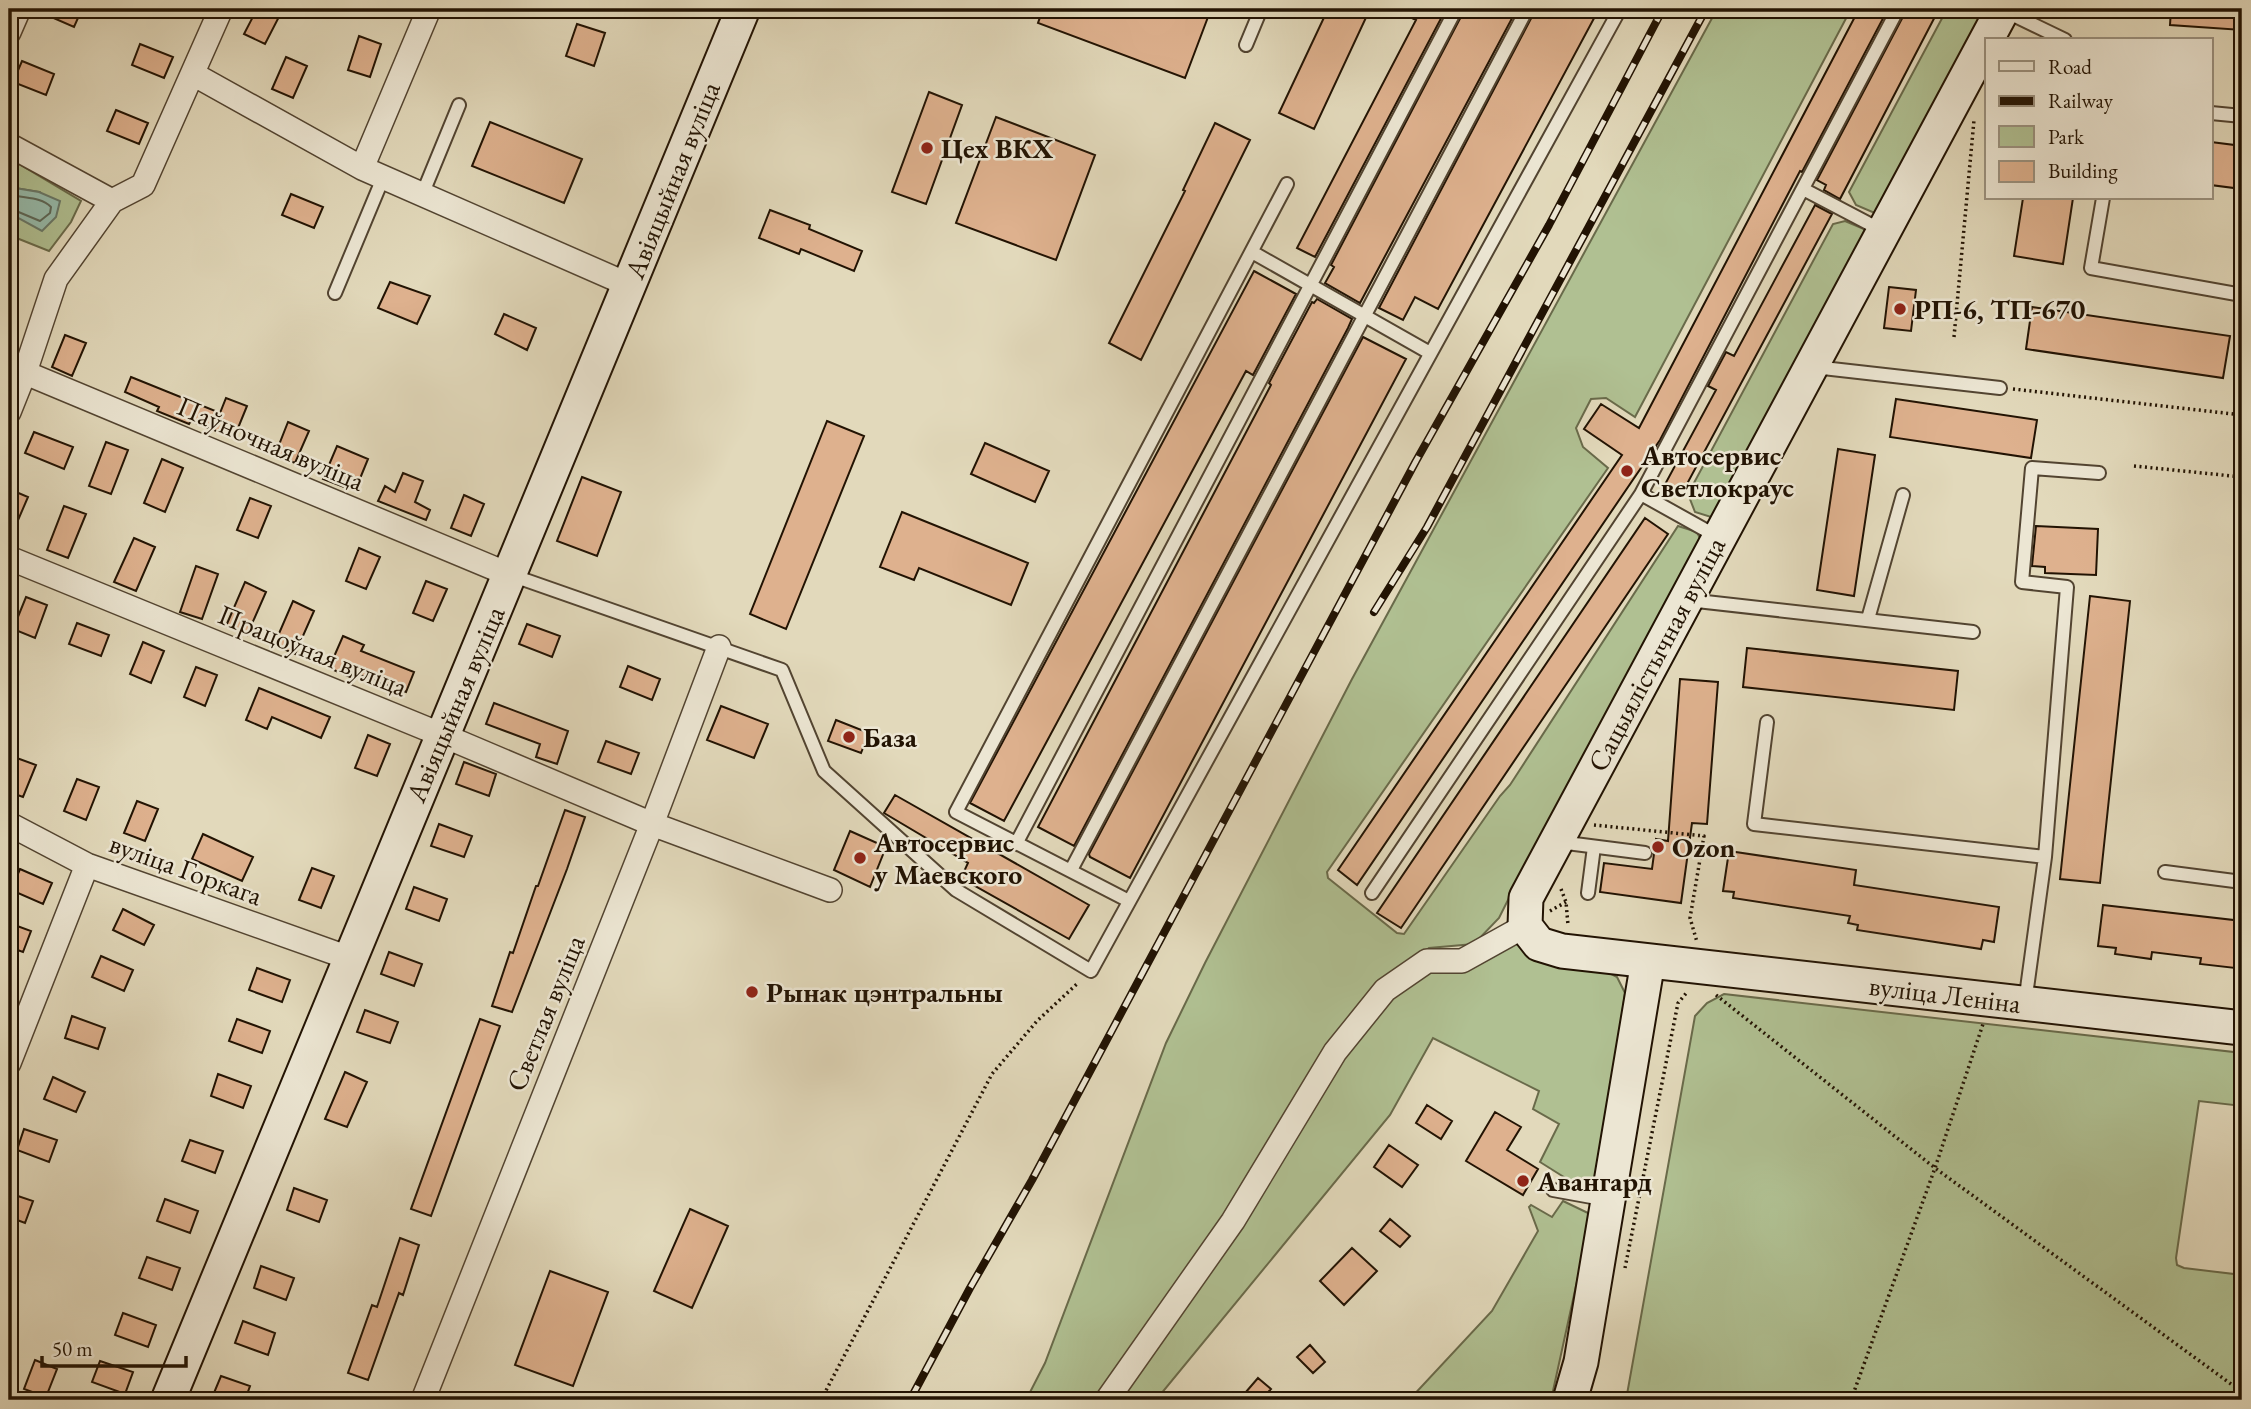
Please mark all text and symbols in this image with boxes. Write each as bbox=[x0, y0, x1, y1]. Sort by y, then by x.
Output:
legend bbox=[1985, 38, 2212, 200]
text: Road bbox=[2048, 53, 2092, 80]
street label: Авіяцыйная вуліца bbox=[616, 75, 728, 285]
text: Railway bbox=[2048, 87, 2114, 114]
text: Park bbox=[2048, 123, 2085, 150]
place label: Цех ВКХ bbox=[941, 130, 1053, 166]
marker: Цех ВКХ bbox=[919, 140, 935, 156]
text: Building bbox=[2048, 157, 2118, 184]
place label: РП-6, ТП-670 bbox=[1914, 291, 2085, 327]
marker: РП-6, ТП-670 bbox=[1892, 301, 1908, 317]
street label: Паўночная вуліца bbox=[172, 387, 371, 499]
place label: Автосервис Светлокраус bbox=[1640, 437, 1794, 505]
marker: Автосервис Светлокраус bbox=[1619, 463, 1635, 479]
street label: Сацыялістычная вуліца bbox=[1579, 530, 1733, 778]
street label: Працоўная вуліца bbox=[213, 596, 414, 705]
street label: Авіяцыйная вуліца bbox=[397, 600, 513, 808]
place label: База bbox=[863, 719, 918, 755]
marker: База bbox=[841, 729, 857, 745]
place label: Автосервис у Маевского bbox=[873, 824, 1022, 892]
street label: вуліца Горкага bbox=[105, 825, 268, 914]
place label: Ozon bbox=[1672, 829, 1736, 865]
marker: Ozon bbox=[1650, 839, 1666, 855]
marker: Автосервис у Маевского bbox=[852, 850, 868, 866]
street label: Светлая вуліца bbox=[497, 929, 593, 1096]
street label: вуліца Леніна bbox=[1867, 967, 2024, 1021]
place label: Рынак цэнтральны bbox=[766, 974, 1003, 1010]
marker: Рынак цэнтральны bbox=[744, 984, 760, 1000]
place label: Авангард bbox=[1536, 1163, 1652, 1199]
marker: Авангард bbox=[1515, 1173, 1531, 1189]
scale bar bbox=[42, 1325, 186, 1369]
text: 50 m bbox=[52, 1335, 93, 1362]

